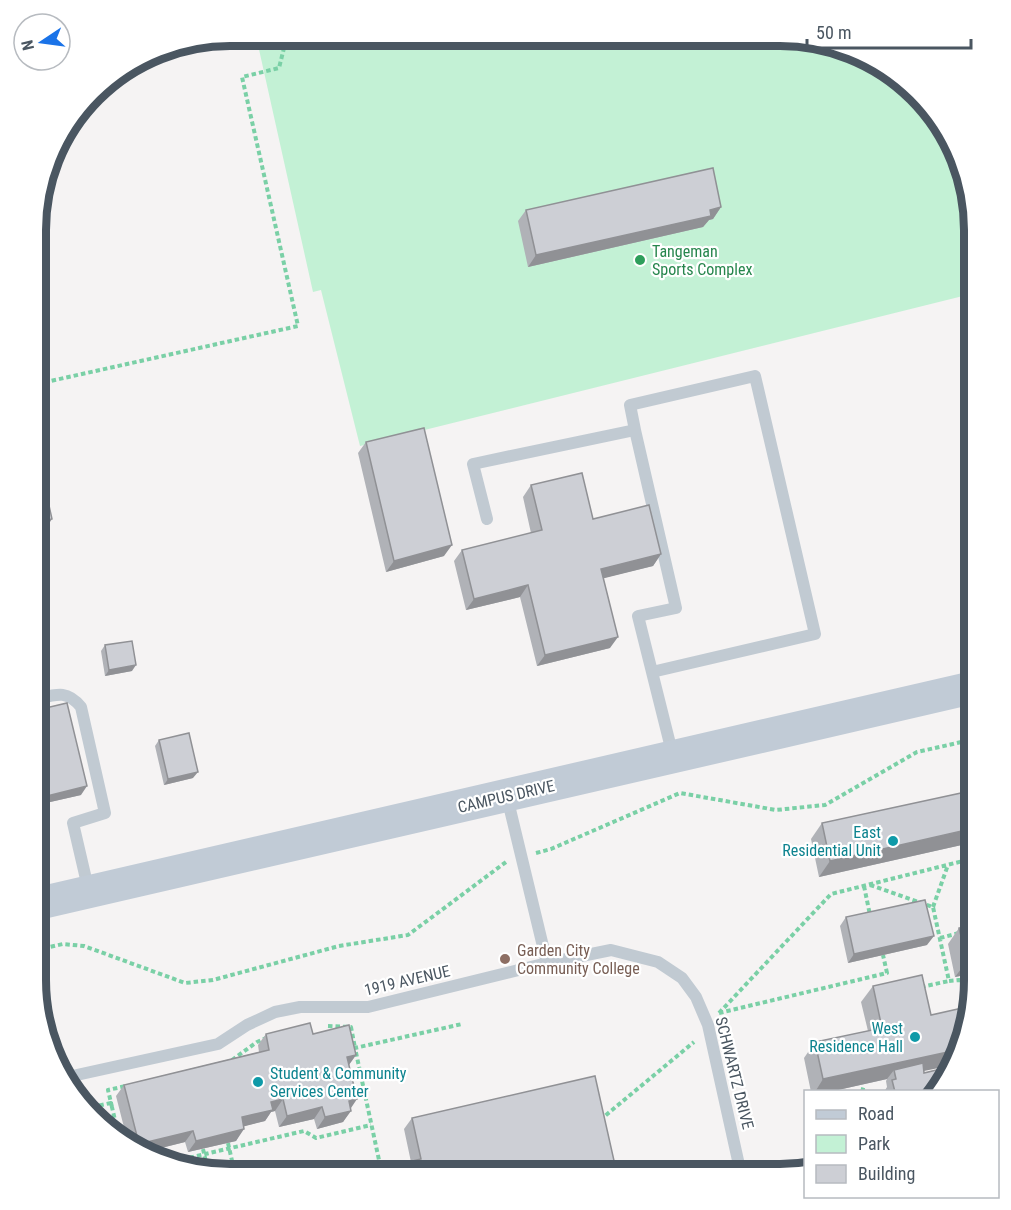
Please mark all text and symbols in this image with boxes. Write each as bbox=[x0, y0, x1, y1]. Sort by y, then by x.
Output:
north arrow bbox=[12, 12, 72, 72]
scale bar bbox=[807, 12, 970, 50]
text: 50 m bbox=[816, 22, 851, 43]
text: N bbox=[18, 38, 38, 52]
place label: Tangeman Sports Complex bbox=[652, 242, 752, 279]
marker: Tangeman Sports Complex bbox=[633, 253, 647, 267]
street label: CAMPUS DRIVE bbox=[456, 776, 556, 817]
place label: East Residential Unit bbox=[782, 823, 881, 860]
marker: East Residential Unit bbox=[886, 834, 900, 848]
place label: Garden City Community College bbox=[517, 941, 640, 978]
marker: Garden City Community College bbox=[498, 952, 512, 966]
street label: 1919 AVENUE bbox=[362, 961, 452, 1000]
street label: SCHWARTZ DRIVE bbox=[711, 1015, 758, 1131]
place label: West Residence Hall bbox=[809, 1019, 903, 1056]
marker: West Residence Hall bbox=[908, 1030, 922, 1044]
place label: Student & Community Services Center bbox=[270, 1064, 407, 1101]
marker: Student & Community Services Center bbox=[251, 1075, 265, 1089]
legend bbox=[804, 1090, 999, 1198]
text: Road bbox=[858, 1103, 894, 1124]
text: Park bbox=[858, 1133, 890, 1154]
text: Building bbox=[858, 1163, 915, 1184]

